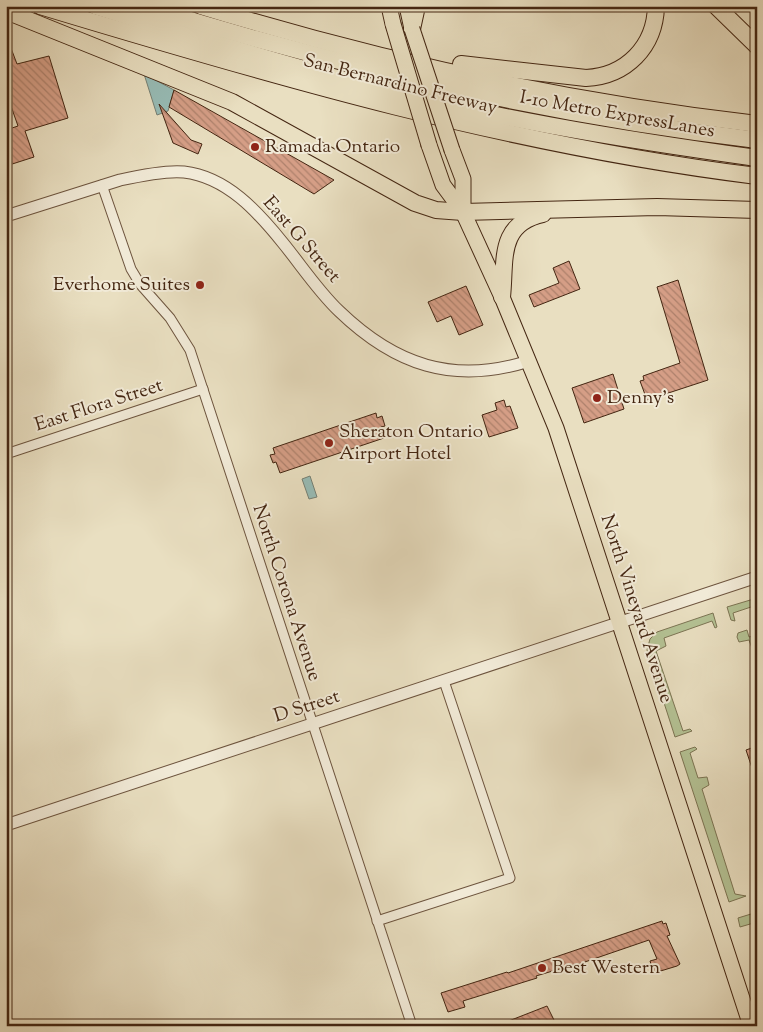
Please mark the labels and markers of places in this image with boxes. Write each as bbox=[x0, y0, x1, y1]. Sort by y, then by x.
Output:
place label: Ramada Ontario bbox=[265, 134, 400, 161]
marker: Ramada Ontario bbox=[249, 141, 261, 153]
place label: Everhome Suites bbox=[53, 272, 190, 299]
marker: Everhome Suites bbox=[194, 279, 206, 291]
place label: Denny's bbox=[607, 385, 674, 412]
marker: Denny's bbox=[591, 392, 603, 404]
place label: Sheraton Ontario Airport Hotel bbox=[339, 419, 483, 468]
marker: Sheraton Ontario Airport Hotel bbox=[323, 437, 335, 449]
place label: Best Western bbox=[552, 955, 660, 982]
marker: Best Western bbox=[536, 962, 548, 974]

